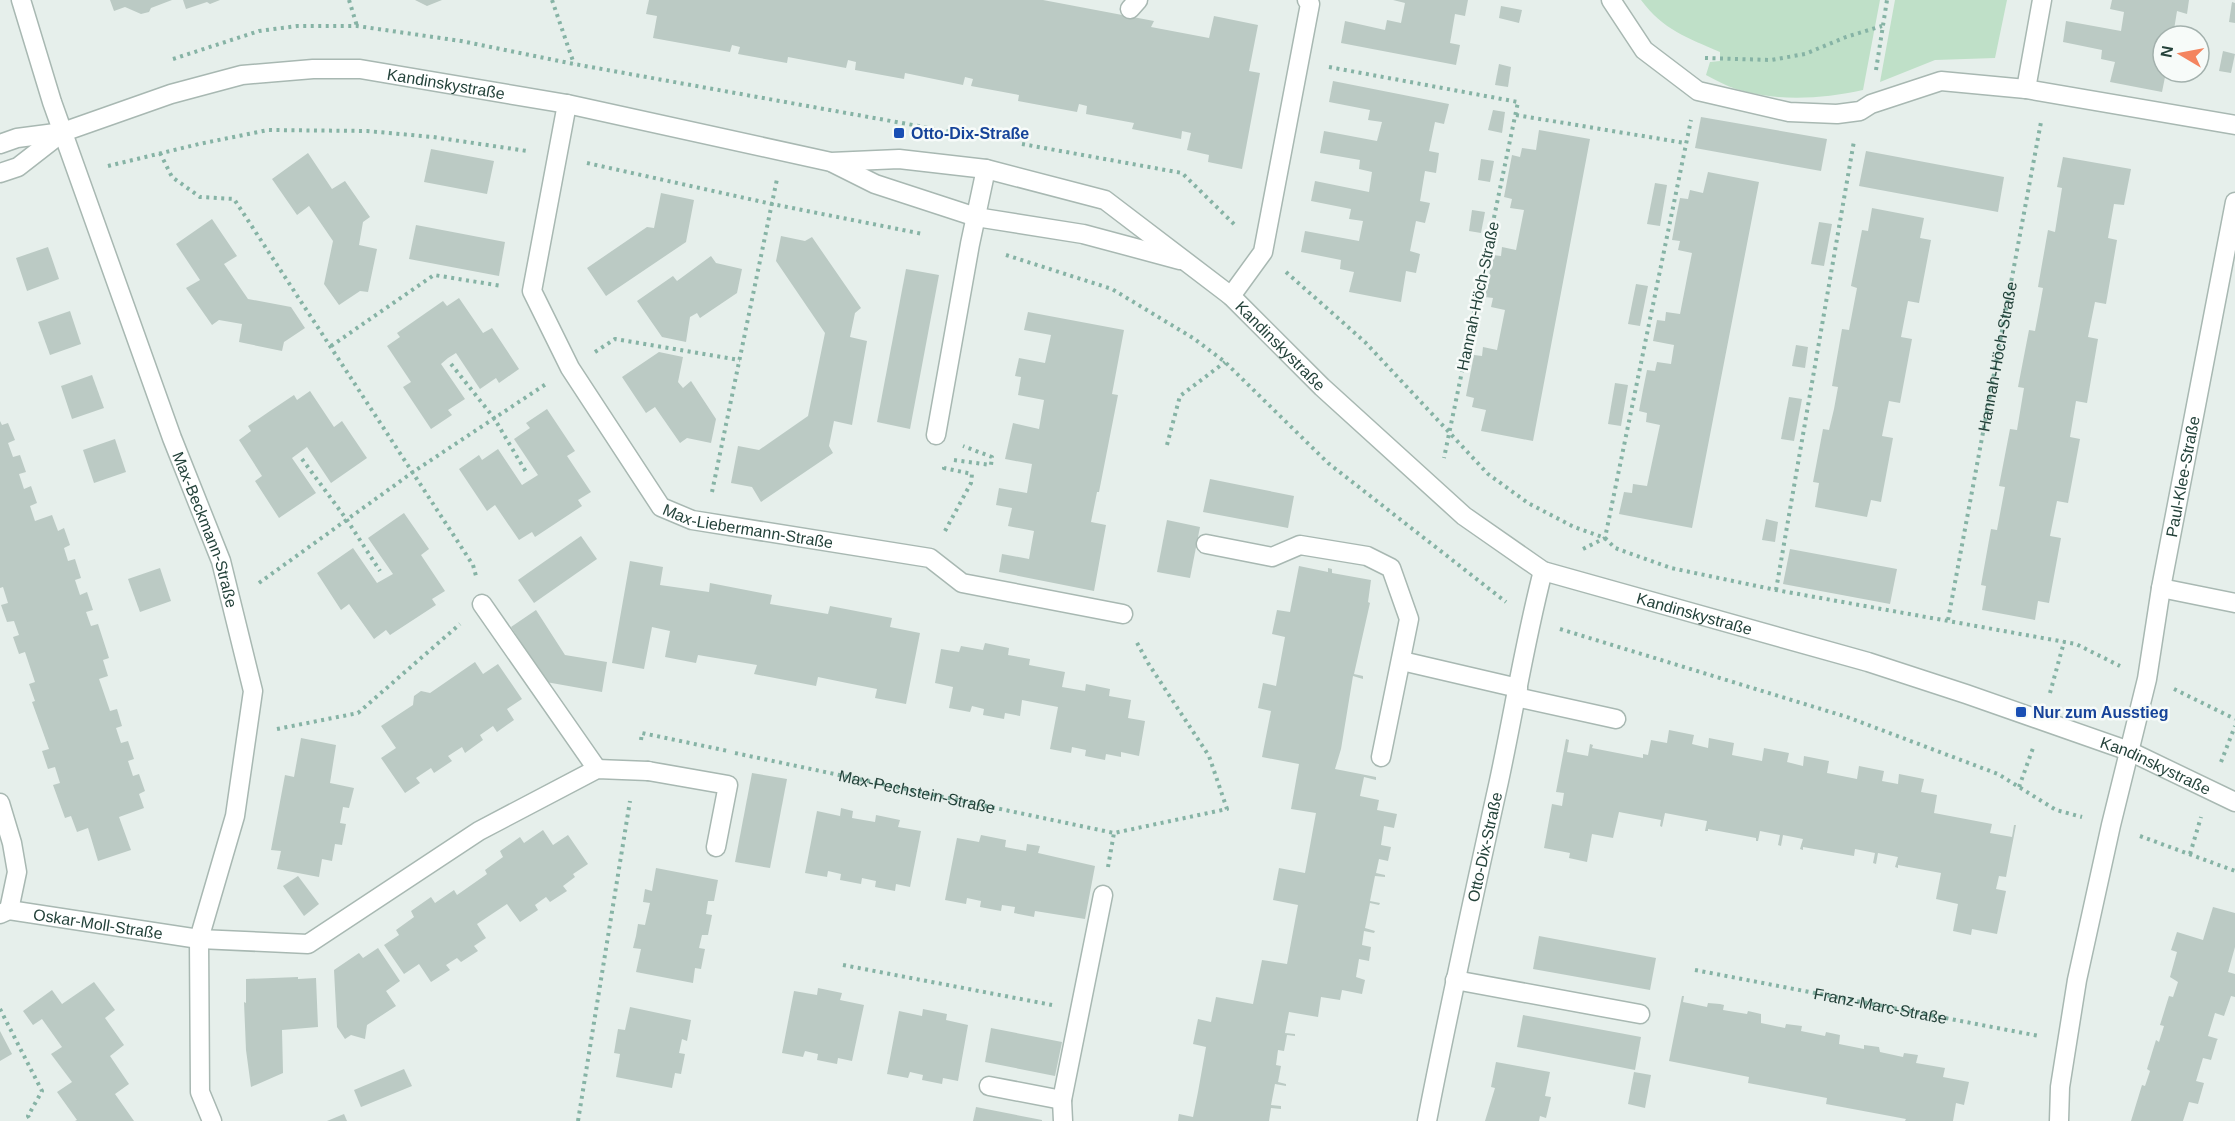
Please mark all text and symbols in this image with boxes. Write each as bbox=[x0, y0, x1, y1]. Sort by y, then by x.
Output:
north arrow bbox=[2151, 24, 2211, 84]
text: N bbox=[2157, 44, 2176, 59]
street label: Kandinskystraße bbox=[386, 65, 506, 102]
place label: Otto-Dix-Straße bbox=[911, 125, 1029, 142]
marker: Otto-Dix-Straße bbox=[892, 126, 906, 140]
street label: Hannah-Höch-Straße bbox=[1454, 220, 1502, 372]
street label: Hannah-Höch-Straße bbox=[1975, 280, 2020, 433]
street label: Kandinskystraße bbox=[1232, 297, 1329, 394]
street label: Paul-Klee-Straße bbox=[2162, 415, 2202, 538]
street label: Max-Beckmann-Straße bbox=[170, 449, 241, 609]
street label: Max-Liebermann-Straße bbox=[660, 500, 835, 551]
street label: Kandinskystraße bbox=[1635, 589, 1754, 638]
place label: Nur zum Ausstieg bbox=[2033, 704, 2168, 721]
marker: Nur zum Ausstieg bbox=[2014, 705, 2028, 719]
street label: Kandinskystraße bbox=[2098, 733, 2214, 798]
street label: Max-Pechstein-Straße bbox=[837, 767, 997, 816]
street label: Otto-Dix-Straße bbox=[1464, 790, 1505, 904]
street label: Oskar-Moll-Straße bbox=[32, 905, 164, 942]
street label: Franz-Marc-Straße bbox=[1813, 985, 1949, 1027]

